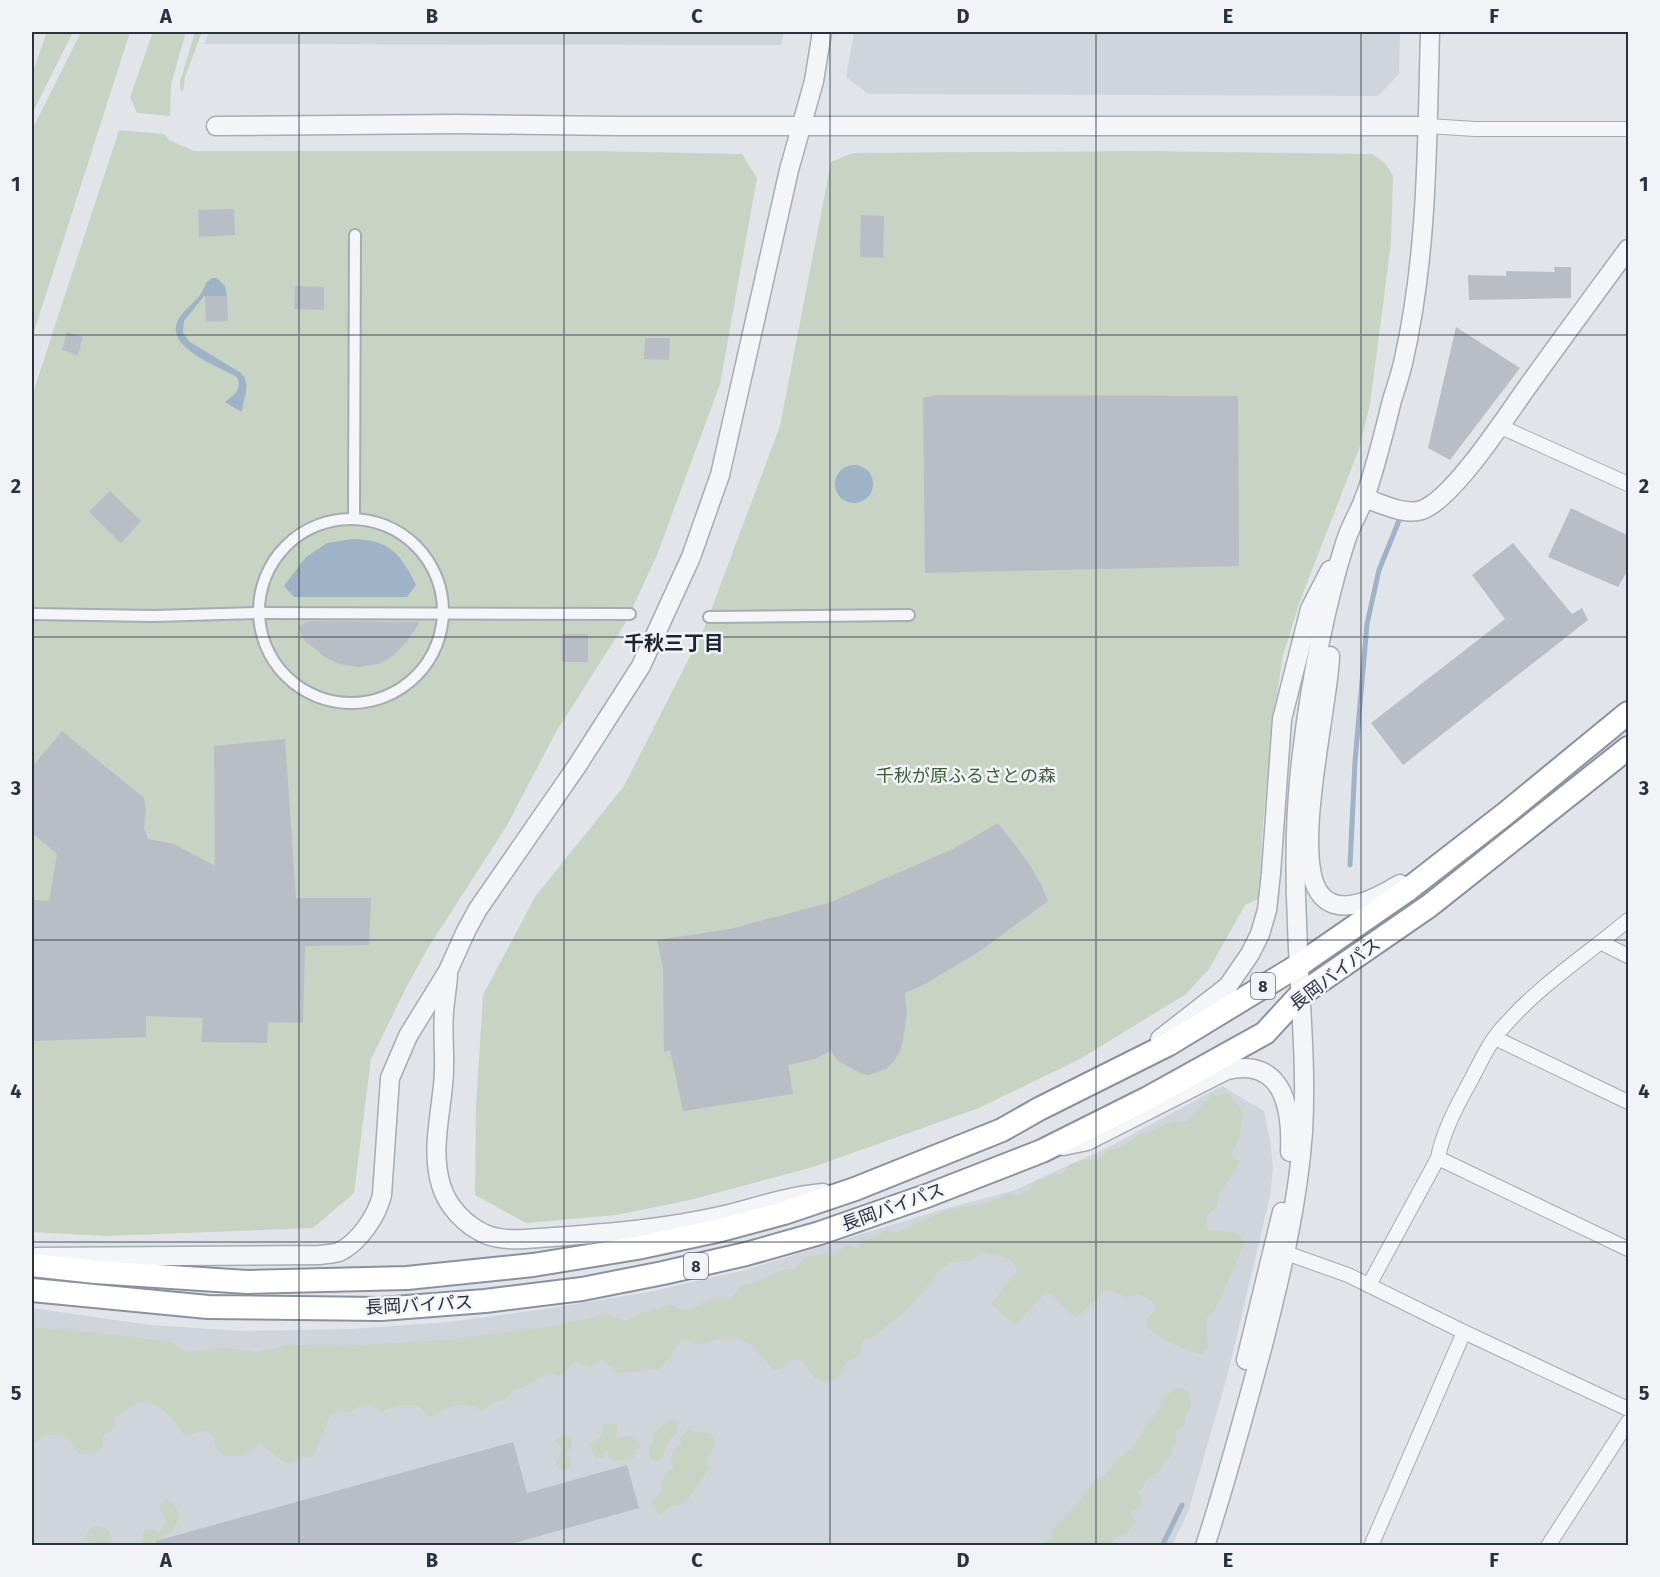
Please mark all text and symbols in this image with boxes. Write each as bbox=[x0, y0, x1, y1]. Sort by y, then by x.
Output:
text: A bbox=[159, 4, 173, 28]
text: B bbox=[426, 4, 438, 28]
text: C bbox=[691, 4, 703, 28]
text: D bbox=[956, 4, 970, 28]
text: E bbox=[1223, 4, 1233, 28]
text: F bbox=[1489, 4, 1499, 28]
text: 1 bbox=[11, 172, 21, 196]
text: 1 bbox=[1639, 172, 1649, 196]
text: 2 bbox=[11, 474, 21, 498]
text: 2 bbox=[1639, 474, 1649, 498]
district label: 千秋三丁目 bbox=[624, 631, 724, 655]
park label: 千秋が原ふるさとの森 bbox=[876, 765, 1056, 787]
text: 3 bbox=[10, 776, 21, 800]
text: 3 bbox=[1638, 776, 1649, 800]
street label: 長岡バイパス bbox=[1285, 933, 1385, 1015]
road number: 8 bbox=[1251, 973, 1275, 999]
text: 4 bbox=[10, 1079, 22, 1103]
text: 4 bbox=[1638, 1079, 1650, 1103]
street label: 長岡バイパス bbox=[839, 1178, 947, 1236]
road number: 8 bbox=[684, 1253, 708, 1279]
street label: 長岡バイパス bbox=[365, 1291, 473, 1319]
text: 5 bbox=[11, 1381, 22, 1405]
text: 5 bbox=[1639, 1381, 1650, 1405]
text: A bbox=[159, 1548, 173, 1572]
text: B bbox=[426, 1548, 438, 1572]
text: C bbox=[691, 1548, 703, 1572]
text: D bbox=[956, 1548, 970, 1572]
text: E bbox=[1223, 1548, 1233, 1572]
text: F bbox=[1489, 1548, 1499, 1572]

